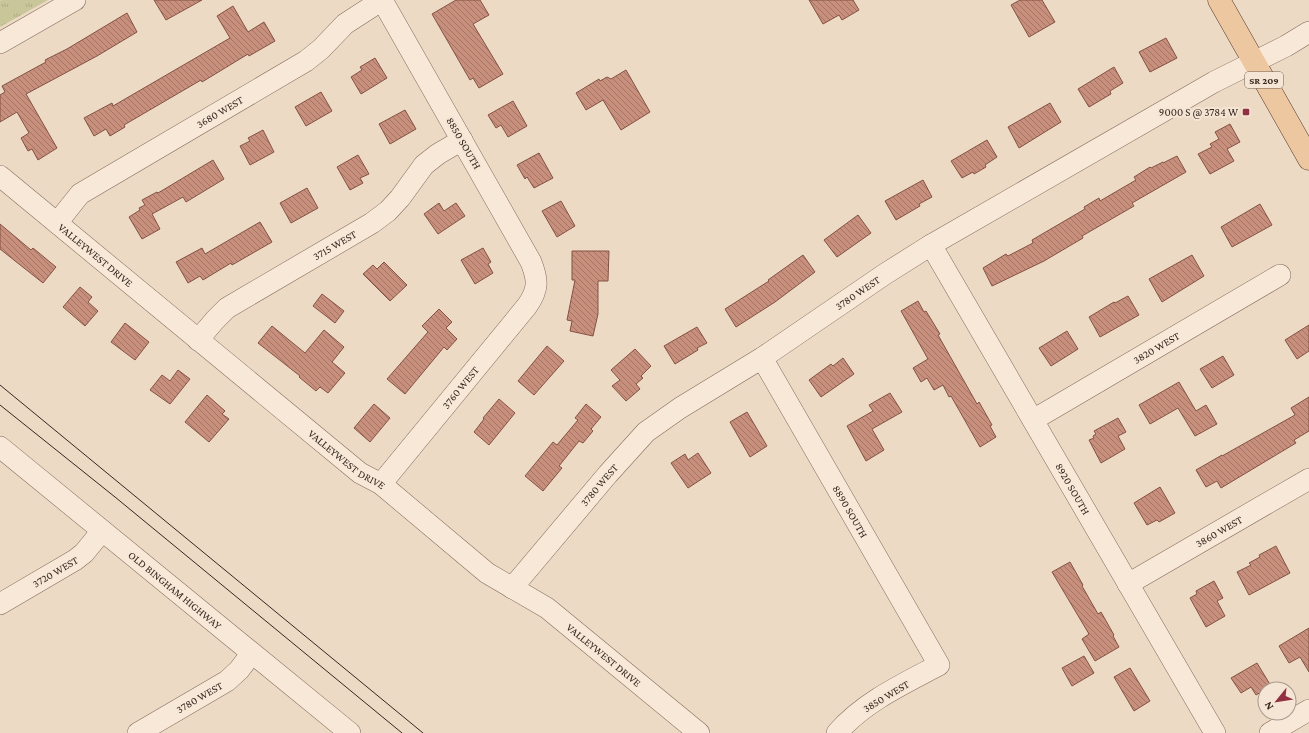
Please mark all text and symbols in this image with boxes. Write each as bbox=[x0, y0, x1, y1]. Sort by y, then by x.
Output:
road number: SR 209 bbox=[1245, 72, 1283, 88]
street label: 3680 WEST bbox=[194, 93, 245, 130]
place label: 9000 S @ 3784 W bbox=[1159, 106, 1239, 119]
marker: 9000 S @ 3784 W bbox=[1241, 107, 1251, 117]
street label: 8850 SOUTH bbox=[444, 115, 484, 171]
street label: VALLEYWEST DRIVE bbox=[56, 221, 135, 289]
street label: 3715 WEST bbox=[311, 227, 359, 262]
street label: 3780 WEST bbox=[833, 273, 882, 312]
street label: 3820 WEST bbox=[1131, 329, 1182, 366]
street label: 3760 WEST bbox=[439, 364, 481, 411]
street label: VALLEYWEST DRIVE bbox=[306, 427, 388, 491]
street label: 3780 WEST bbox=[578, 461, 620, 508]
street label: 8920 SOUTH bbox=[1053, 461, 1093, 517]
street label: 8890 SOUTH bbox=[831, 483, 870, 540]
street label: 3860 WEST bbox=[1193, 513, 1244, 550]
street label: OLD BINGHAM HIGHWAY bbox=[126, 548, 224, 632]
street label: 3720 WEST bbox=[30, 554, 80, 590]
street label: VALLEYWEST DRIVE bbox=[564, 621, 644, 689]
street label: 3850 WEST bbox=[861, 678, 911, 714]
street label: 3780 WEST bbox=[174, 679, 225, 715]
north arrow bbox=[1257, 681, 1297, 721]
text: N bbox=[1261, 699, 1275, 712]

